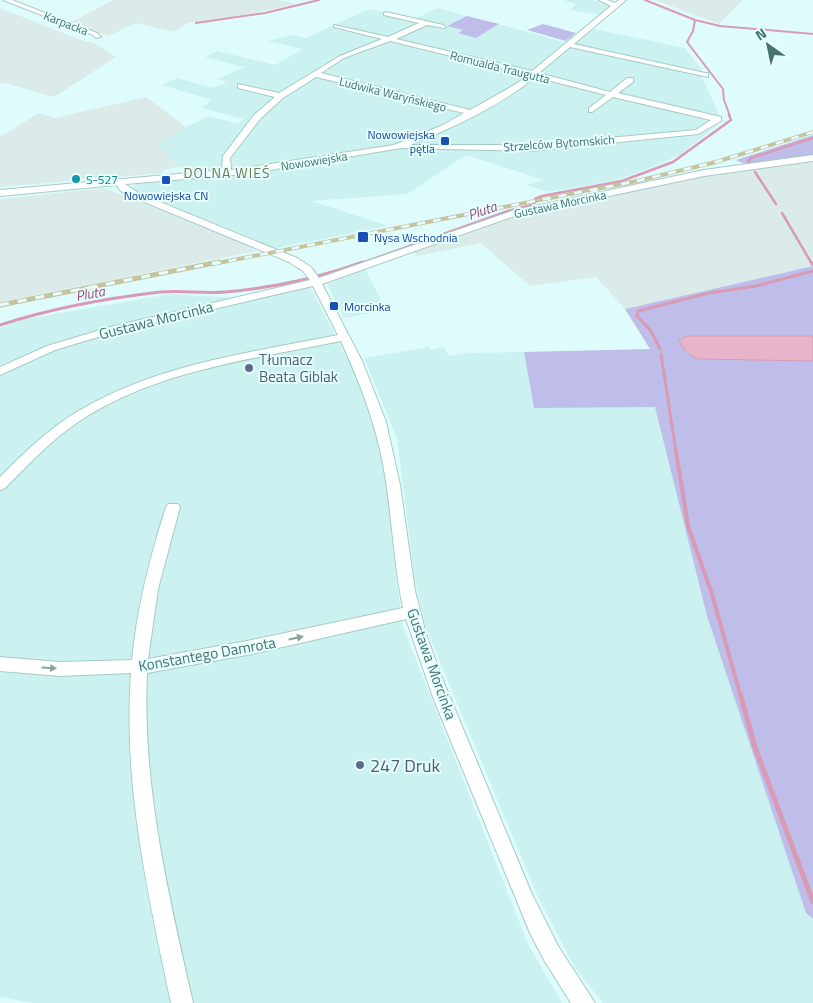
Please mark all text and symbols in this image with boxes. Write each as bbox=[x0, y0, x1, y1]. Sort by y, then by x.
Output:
street label: Karpacka bbox=[41, 6, 91, 40]
north arrow bbox=[743, 20, 793, 70]
text: N bbox=[751, 22, 770, 45]
street label: Romualda Traugutta bbox=[448, 45, 552, 89]
street label: Ludwika Waryńskiego bbox=[337, 71, 449, 117]
place label: Nowowiejska pętla bbox=[368, 125, 435, 158]
street label: Strzelców Bytomskich bbox=[503, 130, 615, 156]
marker: Nowowiejska pętla bbox=[439, 135, 451, 147]
street label: Nowowiejska bbox=[279, 146, 349, 176]
district label: DOLNA WIEŚ bbox=[184, 162, 271, 183]
place label: S-527 bbox=[86, 170, 118, 189]
marker: S-527 bbox=[70, 173, 82, 185]
marker: Nowowiejska CN bbox=[160, 174, 172, 186]
street label: Gustawa Morcinka bbox=[512, 185, 608, 223]
place label: Nowowiejska CN bbox=[124, 186, 208, 205]
water label: Pluta bbox=[465, 195, 500, 225]
place label: Nysa Wschodnia bbox=[374, 228, 458, 247]
marker: Nysa Wschodnia bbox=[356, 230, 370, 244]
water label: Pluta bbox=[74, 280, 107, 306]
street label: Gustawa Morcinka bbox=[96, 295, 216, 345]
place label: Morcinka bbox=[344, 297, 390, 316]
marker: Morcinka bbox=[328, 300, 340, 312]
place label: Tłumacz Beata Giblak bbox=[259, 348, 338, 388]
marker: Tłumacz Beata Giblak bbox=[243, 362, 255, 374]
street label: Gustawa Morcinka bbox=[401, 605, 463, 723]
street label: Konstantego Damrota bbox=[136, 631, 278, 677]
one-way arrow bbox=[288, 634, 303, 642]
one-way arrow bbox=[41, 664, 57, 672]
place label: 247 Druk bbox=[370, 752, 441, 779]
marker: 247 Druk bbox=[354, 759, 366, 771]

